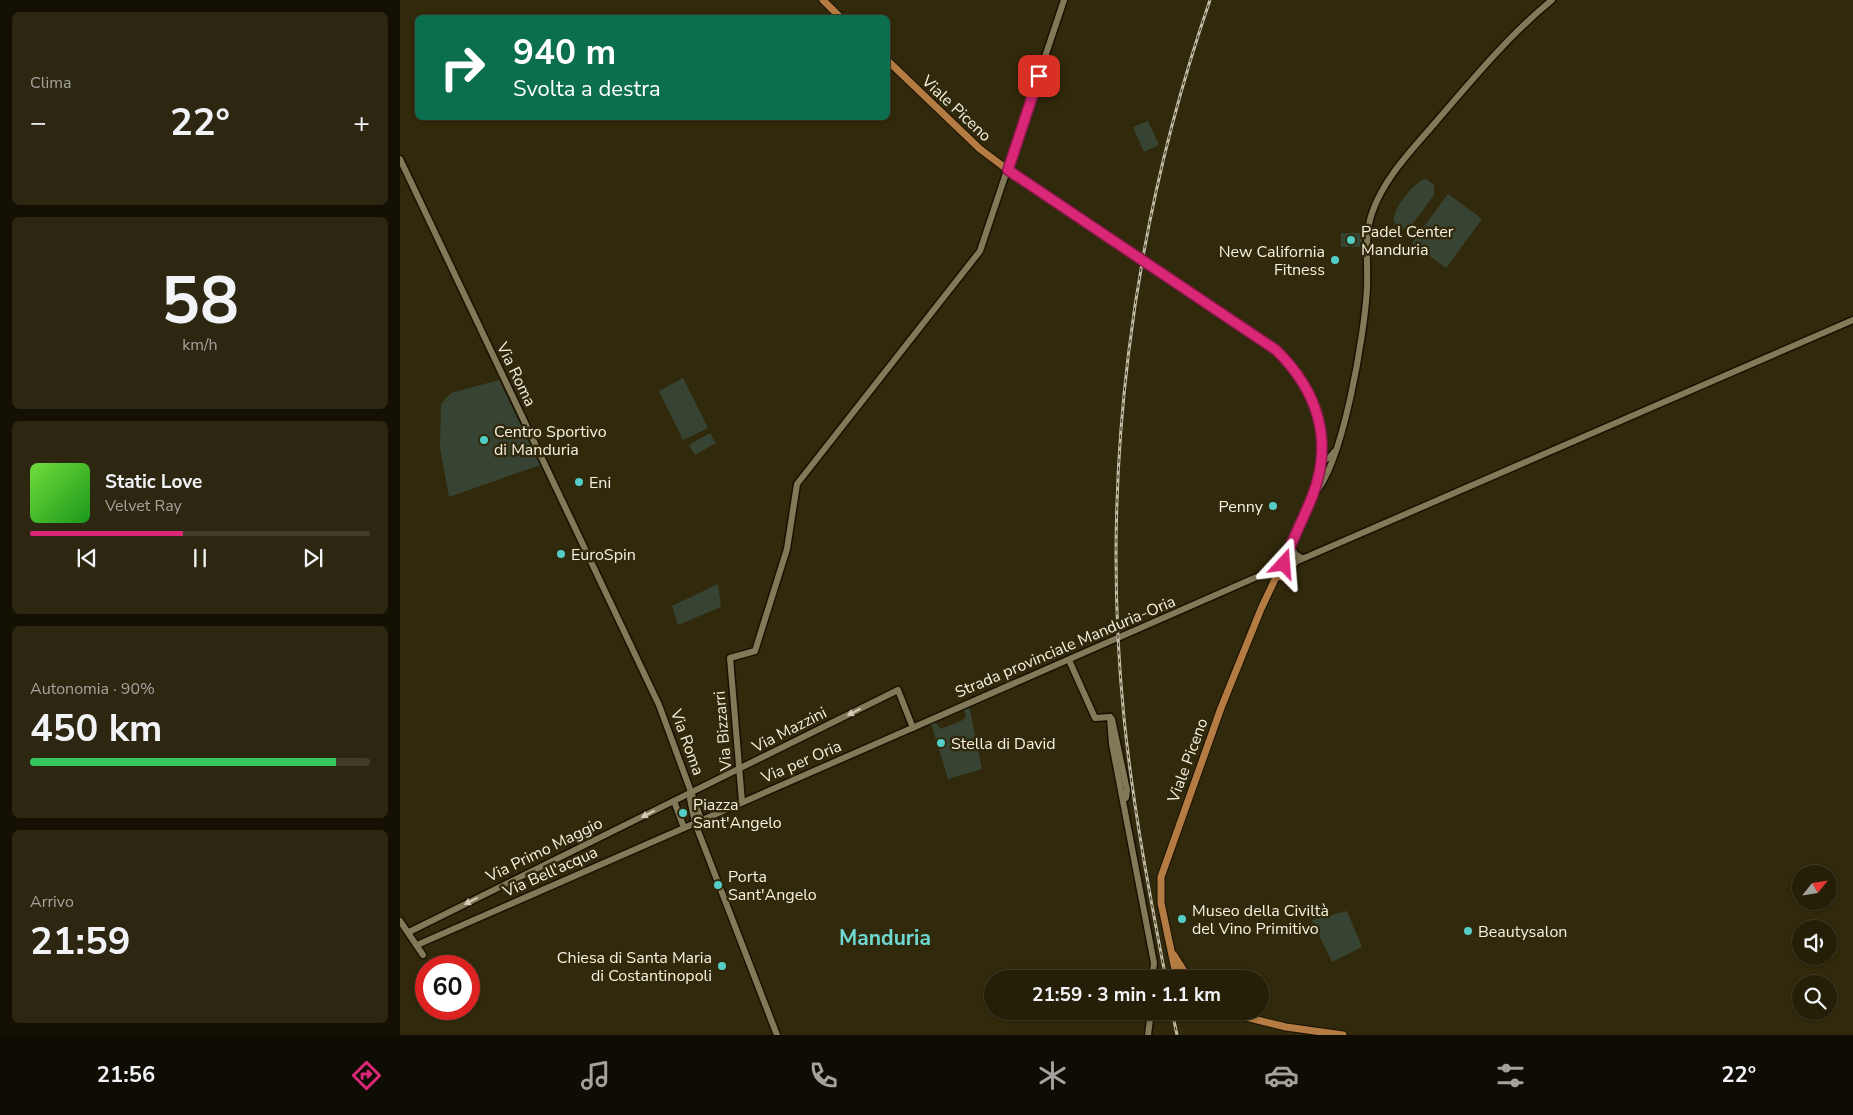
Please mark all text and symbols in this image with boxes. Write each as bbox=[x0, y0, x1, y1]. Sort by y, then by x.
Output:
text: 940 m bbox=[513, 29, 616, 76]
icon: right bbox=[430, 35, 495, 100]
pin bbox=[1018, 55, 1060, 97]
icon: arrive bbox=[1025, 62, 1053, 90]
street label: Viale Piceno bbox=[916, 70, 996, 147]
text: Clima bbox=[30, 72, 71, 94]
text: Svolta a destra bbox=[513, 74, 661, 104]
text: 22° bbox=[170, 97, 230, 148]
text: − bbox=[30, 104, 47, 142]
text: + bbox=[353, 104, 370, 142]
place label: Padel Center Manduria bbox=[1361, 221, 1454, 261]
marker: Padel Center Manduria bbox=[1345, 234, 1357, 246]
place label: New California Fitness bbox=[1219, 241, 1325, 281]
marker: New California Fitness bbox=[1329, 254, 1341, 266]
text: 58 bbox=[161, 257, 239, 346]
text: km/h bbox=[182, 334, 218, 356]
street label: Via Roma bbox=[491, 338, 541, 410]
place label: Centro Sportivo di Manduria bbox=[494, 421, 607, 461]
marker: Centro Sportivo di Manduria bbox=[478, 434, 490, 446]
text: Static Love bbox=[105, 469, 202, 495]
place label: Eni bbox=[589, 472, 611, 494]
marker: Eni bbox=[573, 476, 585, 488]
text: Velvet Ray bbox=[105, 495, 182, 517]
place label: Penny bbox=[1218, 496, 1264, 518]
marker: Penny bbox=[1267, 500, 1279, 512]
position arrow bbox=[1257, 537, 1309, 589]
icon: previous bbox=[73, 544, 101, 572]
icon: pause bbox=[186, 544, 214, 572]
icon: next bbox=[299, 544, 327, 572]
place label: EuroSpin bbox=[571, 544, 636, 566]
marker: EuroSpin bbox=[555, 548, 567, 560]
street label: Strada provinciale Manduria-Oria bbox=[952, 590, 1179, 703]
text: Autonomia · 90% bbox=[30, 678, 155, 700]
street label: Via Bizzarri bbox=[709, 690, 738, 773]
street label: Via Mazzini bbox=[748, 702, 830, 758]
text: 450 km bbox=[30, 703, 162, 754]
street label: Via Roma bbox=[665, 705, 709, 778]
one-way arrow bbox=[847, 708, 861, 716]
street label: Viale Piceno bbox=[1162, 715, 1213, 806]
place label: Stella di David bbox=[951, 733, 1056, 755]
street label: Via per Oria bbox=[757, 735, 845, 789]
marker: Stella di David bbox=[935, 737, 947, 749]
place label: Piazza Sant'Angelo bbox=[693, 794, 782, 834]
marker: Piazza Sant'Angelo bbox=[677, 807, 689, 819]
one-way arrow bbox=[641, 810, 655, 818]
street label: Via Primo Maggio bbox=[482, 812, 606, 888]
street label: Via Bell'acqua bbox=[499, 841, 601, 903]
north arrow bbox=[1792, 865, 1838, 910]
map controls bbox=[1792, 865, 1837, 1020]
place label: Porta Sant'Angelo bbox=[728, 866, 817, 906]
marker: Porta Sant'Angelo bbox=[712, 879, 724, 891]
text: Arrivo bbox=[30, 891, 74, 913]
one-way arrow bbox=[463, 897, 478, 905]
place label: Museo della Civiltà del Vino Primitivo bbox=[1192, 900, 1329, 940]
marker: Museo della Civiltà del Vino Primitivo bbox=[1176, 913, 1188, 925]
text: 21:59 bbox=[30, 916, 131, 967]
button: sound bbox=[1792, 920, 1837, 965]
place label: Beautysalon bbox=[1478, 921, 1567, 943]
district label: Manduria bbox=[839, 924, 931, 952]
marker: Beautysalon bbox=[1462, 925, 1474, 937]
place label: Chiesa di Santa Maria di Costantinopoli bbox=[557, 947, 712, 987]
speed limit sign: 60 bbox=[415, 955, 480, 1020]
marker: Chiesa di Santa Maria di Costantinopoli bbox=[716, 960, 728, 972]
button: search bbox=[1792, 975, 1837, 1020]
text: 21:59 · 3 min · 1.1 km bbox=[1032, 982, 1221, 1008]
icon: directions bbox=[349, 1058, 384, 1093]
icon: music bbox=[578, 1058, 613, 1093]
icon: phone bbox=[806, 1058, 841, 1093]
icon: climate bbox=[1035, 1058, 1070, 1093]
icon: car bbox=[1264, 1058, 1299, 1093]
icon: filters bbox=[1493, 1058, 1528, 1093]
text: 21:56 bbox=[97, 1060, 155, 1090]
text: 22° bbox=[1721, 1060, 1756, 1090]

